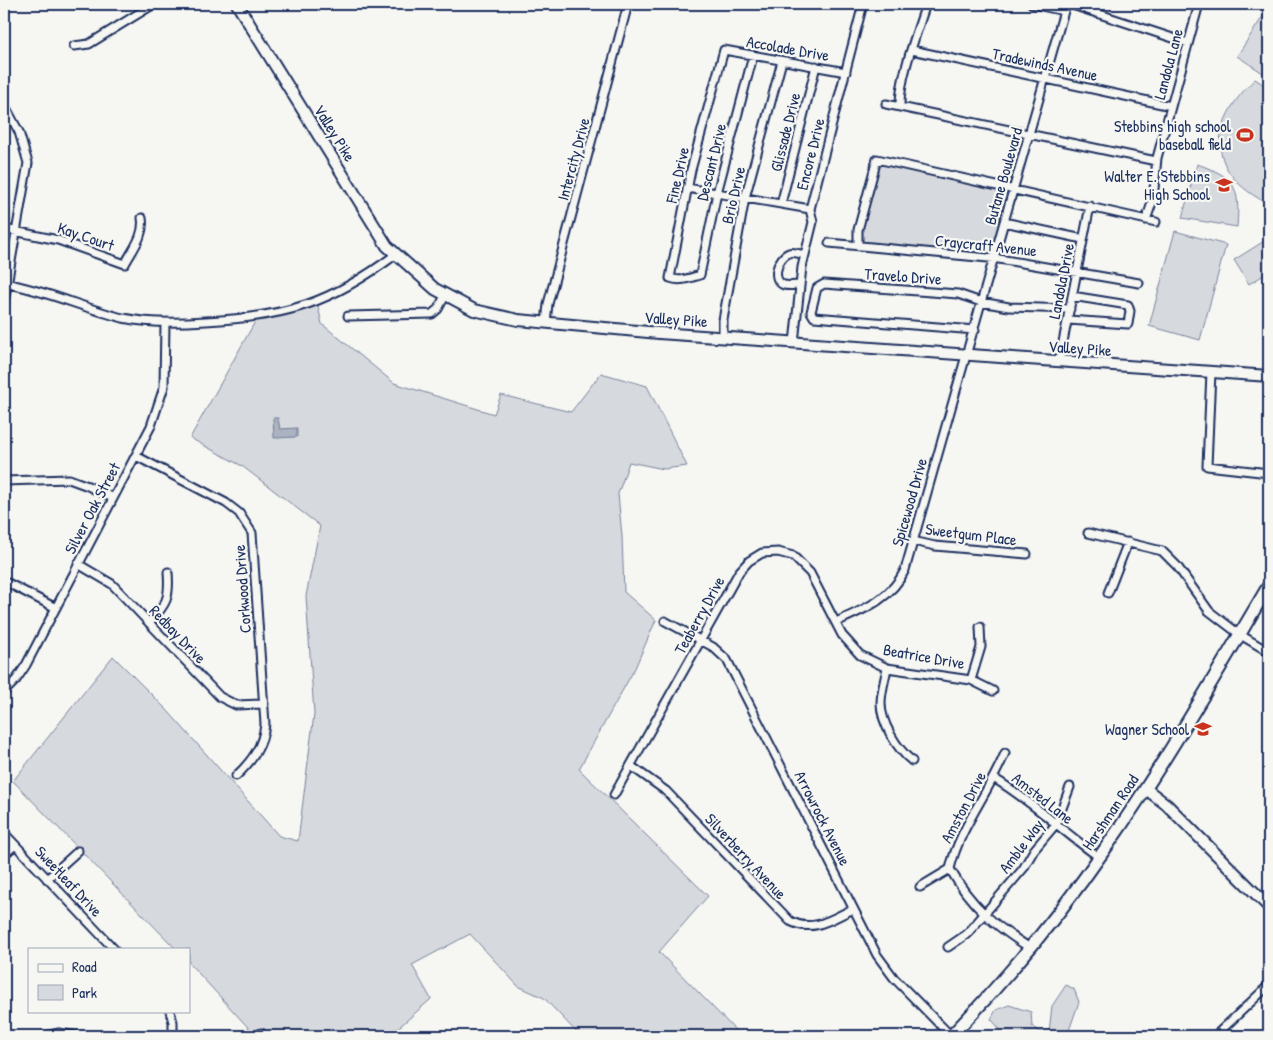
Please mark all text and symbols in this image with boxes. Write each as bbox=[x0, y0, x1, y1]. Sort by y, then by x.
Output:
street label: Landola Lane bbox=[1148, 26, 1188, 102]
street label: Accolade Drive bbox=[745, 30, 832, 66]
street label: Tradewinds Avenue bbox=[990, 42, 1100, 86]
street label: Glissade Drive bbox=[765, 90, 806, 174]
street label: Valley Pike bbox=[309, 100, 361, 166]
street label: Intercity Drive bbox=[551, 115, 595, 203]
street label: Encore Drive bbox=[790, 115, 830, 192]
place label: Stebbins high school baseball field bbox=[1114, 115, 1232, 155]
street label: Descant Drive bbox=[691, 120, 731, 203]
street label: Butane Boulevard bbox=[979, 125, 1027, 227]
sports icon: Stebbins high school baseball field bbox=[1235, 125, 1255, 145]
street label: Fine Drive bbox=[660, 144, 694, 206]
street label: Brio Drive bbox=[716, 164, 750, 226]
place label: Walter E. Stebbins High School bbox=[1104, 165, 1211, 205]
school or university icon: Walter E. Stebbins High School bbox=[1214, 175, 1234, 195]
street label: Kay Court bbox=[55, 216, 118, 256]
street label: Craycraft Avenue bbox=[934, 229, 1039, 261]
street label: Landola Drive bbox=[1043, 241, 1079, 321]
street label: Travelo Drive bbox=[864, 262, 943, 290]
street label: Valley Pike bbox=[644, 306, 709, 332]
street label: Valley Pike bbox=[1048, 335, 1113, 361]
street label: Spicewood Drive bbox=[886, 455, 932, 549]
street label: Silver Oak Street bbox=[59, 458, 126, 558]
street label: Sweetgum Place bbox=[924, 517, 1019, 551]
street label: Corkwood Drive bbox=[228, 544, 256, 634]
street label: Teaberry Drive bbox=[669, 572, 730, 658]
street label: Redbay Drive bbox=[145, 600, 212, 668]
street label: Beatrice Drive bbox=[882, 638, 967, 674]
place label: Wagner School bbox=[1105, 718, 1190, 740]
school or university icon: Wagner School bbox=[1193, 719, 1213, 739]
street label: Arrowrock Avenue bbox=[790, 767, 857, 870]
street label: Amston Drive bbox=[935, 767, 991, 847]
street label: Amsted Lane bbox=[1008, 767, 1079, 829]
street label: Harshman Road bbox=[1077, 770, 1143, 854]
street label: Silverberry Avenue bbox=[700, 808, 792, 904]
street label: Amble Way bbox=[993, 814, 1049, 878]
street label: Sweetleaf Drive bbox=[30, 841, 108, 922]
legend bbox=[28, 948, 190, 1012]
text: Road bbox=[72, 956, 97, 977]
text: Park bbox=[72, 982, 97, 1003]

